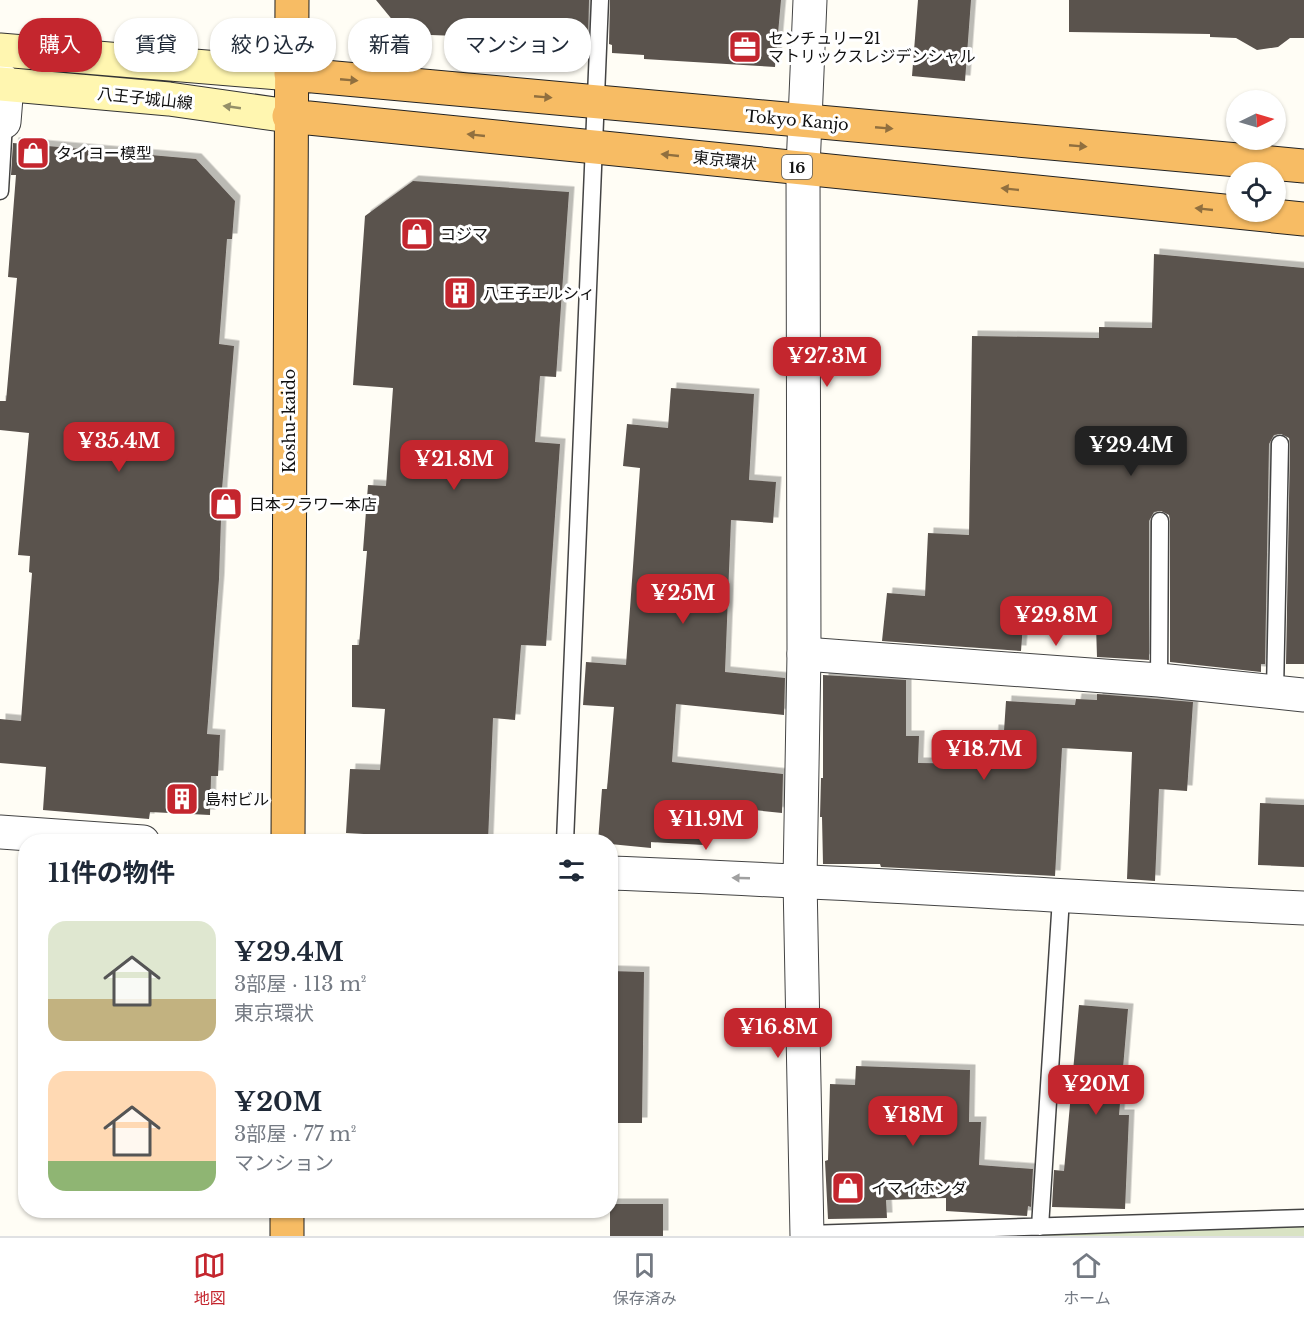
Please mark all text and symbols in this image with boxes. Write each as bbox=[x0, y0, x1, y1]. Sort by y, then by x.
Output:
chip: 購入 bbox=[18, 18, 102, 72]
chip: 賃貸 bbox=[114, 18, 198, 72]
chip: 絞り込み bbox=[210, 18, 336, 72]
chip: 新着 bbox=[348, 18, 432, 72]
chip: マンション bbox=[444, 18, 591, 72]
place label: センチュリー21 マトリックスレジデンシャル bbox=[768, 28, 976, 66]
office icon: センチュリー21 マトリックスレジデンシャル bbox=[727, 29, 763, 65]
one-way arrow bbox=[340, 75, 359, 84]
street label: 八王子城山線 bbox=[96, 83, 194, 113]
north arrow bbox=[1226, 90, 1286, 150]
map controls bbox=[1226, 90, 1286, 222]
one-way arrow bbox=[534, 92, 553, 102]
one-way arrow bbox=[222, 103, 241, 112]
street label: Tokyo Kanjo bbox=[744, 106, 850, 134]
one-way arrow bbox=[875, 123, 894, 133]
one-way arrow bbox=[466, 130, 485, 140]
shop icon: タイヨー模型 bbox=[15, 135, 51, 171]
one-way arrow bbox=[1069, 141, 1088, 151]
place label: タイヨー模型 bbox=[56, 143, 152, 163]
street label: 東京環状 bbox=[692, 147, 758, 173]
one-way arrow bbox=[660, 150, 679, 160]
road number: 16 bbox=[782, 155, 812, 179]
button: locate bbox=[1226, 162, 1286, 222]
one-way arrow bbox=[1000, 184, 1019, 194]
one-way arrow bbox=[1194, 204, 1213, 213]
shop icon: コジマ bbox=[399, 216, 435, 252]
place label: コジマ bbox=[440, 224, 488, 244]
building icon: 八王子エルシィ bbox=[442, 275, 478, 311]
place label: 八王子エルシィ bbox=[483, 283, 595, 303]
pin: ¥27.3M bbox=[778, 337, 876, 388]
text: ¥27.3M bbox=[787, 344, 867, 368]
street label: Koshu-kaido bbox=[279, 369, 299, 473]
pin: ¥35.4M bbox=[70, 422, 168, 473]
pin: ¥29.4M bbox=[1082, 426, 1180, 477]
text: ¥35.4M bbox=[77, 429, 161, 453]
text: ¥29.4M bbox=[1089, 433, 1173, 457]
pin: ¥21.8M bbox=[405, 440, 503, 491]
text: ¥21.8M bbox=[414, 447, 494, 471]
shop icon: 日本フラワー本店 bbox=[208, 486, 244, 522]
place label: 日本フラワー本店 bbox=[249, 494, 377, 514]
pin: ¥25M bbox=[647, 574, 719, 625]
text: ¥25M bbox=[651, 581, 715, 605]
pin: ¥29.8M bbox=[1007, 596, 1105, 647]
text: ¥29.8M bbox=[1014, 603, 1098, 627]
pin: ¥18.7M bbox=[935, 730, 1033, 781]
text: ¥18.7M bbox=[946, 737, 1022, 761]
building icon: 島村ビル bbox=[164, 781, 200, 817]
place label: 島村ビル bbox=[205, 789, 269, 809]
pin: ¥11.9M bbox=[657, 800, 755, 851]
text: ¥11.9M bbox=[668, 807, 744, 831]
icon: filters bbox=[555, 854, 588, 887]
text: 11件の物件 bbox=[48, 857, 175, 889]
one-way arrow bbox=[732, 873, 751, 882]
text: ¥29.4M bbox=[234, 936, 344, 968]
icon: home bbox=[96, 945, 168, 1017]
text: 3部屋 · 113 m² bbox=[234, 972, 367, 996]
text: 東京環状 bbox=[234, 1001, 314, 1025]
pin: ¥16.8M bbox=[729, 1008, 827, 1059]
text: ¥16.8M bbox=[738, 1015, 818, 1039]
pin: ¥20M bbox=[1060, 1065, 1132, 1116]
text: ¥20M bbox=[1062, 1072, 1130, 1096]
text: ¥20M bbox=[234, 1086, 322, 1118]
icon: home bbox=[96, 1095, 168, 1167]
pin: ¥18M bbox=[877, 1096, 949, 1147]
text: ¥18M bbox=[882, 1103, 944, 1127]
text: 3部屋 · 77 m² bbox=[234, 1122, 356, 1146]
text: マンション bbox=[234, 1151, 334, 1175]
shop icon: イマイホンダ bbox=[830, 1170, 866, 1206]
place label: イマイホンダ bbox=[871, 1178, 967, 1198]
tab: 地図 bbox=[193, 1249, 226, 1309]
tab: 保存済み bbox=[613, 1249, 677, 1309]
tab: ホーム bbox=[1063, 1249, 1111, 1309]

